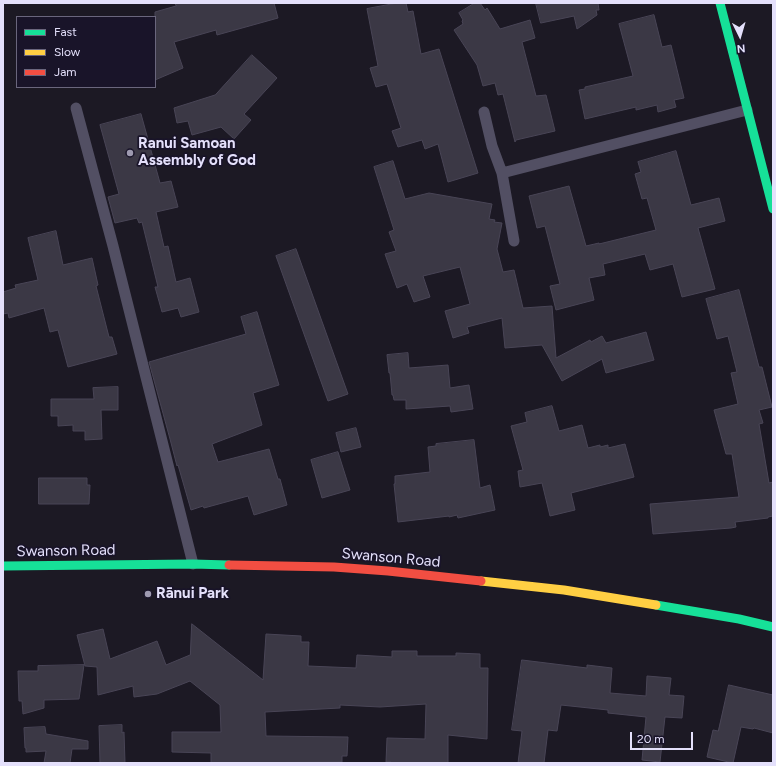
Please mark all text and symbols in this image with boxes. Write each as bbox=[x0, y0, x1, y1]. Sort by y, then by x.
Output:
legend bbox=[16, 16, 156, 88]
north arrow bbox=[720, 16, 760, 56]
text: Fast bbox=[54, 25, 77, 39]
text: N bbox=[736, 42, 746, 55]
text: Slow bbox=[54, 45, 80, 59]
text: Jam bbox=[54, 65, 77, 79]
place label: Ranui Samoan Assembly of God bbox=[138, 135, 256, 170]
marker: Ranui Samoan Assembly of God bbox=[125, 148, 135, 158]
street label: Swanson Road bbox=[16, 541, 116, 561]
street label: Swanson Road bbox=[341, 545, 441, 571]
place label: Rānui Park bbox=[156, 585, 229, 603]
marker: Rānui Park bbox=[143, 589, 153, 599]
scale bar bbox=[632, 724, 695, 750]
text: 20 m bbox=[637, 732, 665, 746]

